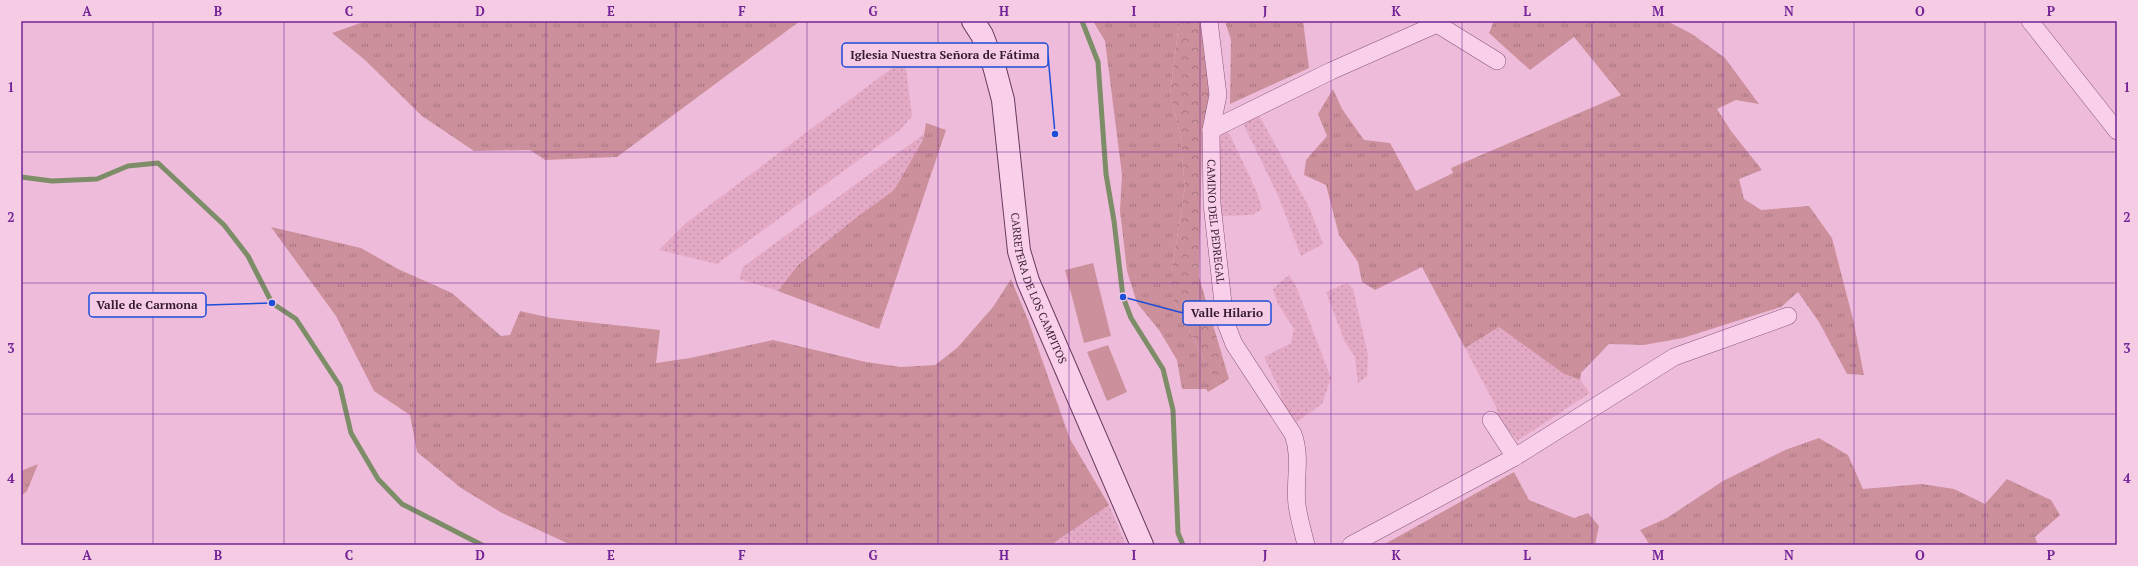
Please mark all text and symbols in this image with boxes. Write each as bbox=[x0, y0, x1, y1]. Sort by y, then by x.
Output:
text: A bbox=[82, 2, 92, 20]
text: B bbox=[214, 2, 222, 20]
text: C bbox=[345, 2, 353, 20]
text: D bbox=[475, 2, 485, 20]
text: E bbox=[607, 2, 615, 20]
text: F bbox=[738, 2, 746, 20]
text: G bbox=[868, 2, 878, 20]
text: H bbox=[999, 2, 1009, 20]
text: I bbox=[1132, 2, 1137, 20]
text: J bbox=[1263, 2, 1268, 20]
text: K bbox=[1391, 2, 1401, 20]
text: L bbox=[1523, 2, 1531, 20]
text: M bbox=[1652, 2, 1664, 20]
text: N bbox=[1784, 2, 1794, 20]
text: O bbox=[1915, 2, 1925, 20]
text: P bbox=[2047, 2, 2055, 20]
callout: Iglesia Nuestra Señora de Fátima bbox=[842, 43, 1048, 67]
text: Iglesia Nuestra Señora de Fátima bbox=[850, 47, 1040, 62]
text: 1 bbox=[7, 78, 15, 96]
text: 1 bbox=[2123, 78, 2131, 96]
street label: CAMINO DEL PEDREGAL bbox=[1204, 159, 1228, 284]
text: 2 bbox=[7, 208, 15, 226]
text: 2 bbox=[2123, 208, 2131, 226]
street label: CARRETERA DE LOS CAMPITOS bbox=[1008, 212, 1070, 366]
callout: Valle de Carmona bbox=[89, 293, 206, 317]
text: Valle de Carmona bbox=[96, 297, 198, 312]
callout: Valle Hilario bbox=[1183, 301, 1271, 325]
text: Valle Hilario bbox=[1191, 305, 1263, 320]
text: 3 bbox=[7, 339, 15, 357]
text: 3 bbox=[2123, 339, 2131, 357]
text: 4 bbox=[7, 469, 15, 487]
text: 4 bbox=[2123, 469, 2131, 487]
text: A bbox=[82, 546, 92, 564]
text: B bbox=[214, 546, 222, 564]
text: C bbox=[345, 546, 353, 564]
text: D bbox=[475, 546, 485, 564]
text: E bbox=[607, 546, 615, 564]
text: F bbox=[738, 546, 746, 564]
text: G bbox=[868, 546, 878, 564]
text: H bbox=[999, 546, 1009, 564]
text: I bbox=[1132, 546, 1137, 564]
text: J bbox=[1263, 546, 1268, 564]
text: K bbox=[1391, 546, 1401, 564]
text: L bbox=[1523, 546, 1531, 564]
text: M bbox=[1652, 546, 1664, 564]
text: N bbox=[1784, 546, 1794, 564]
text: O bbox=[1915, 546, 1925, 564]
text: P bbox=[2047, 546, 2055, 564]

